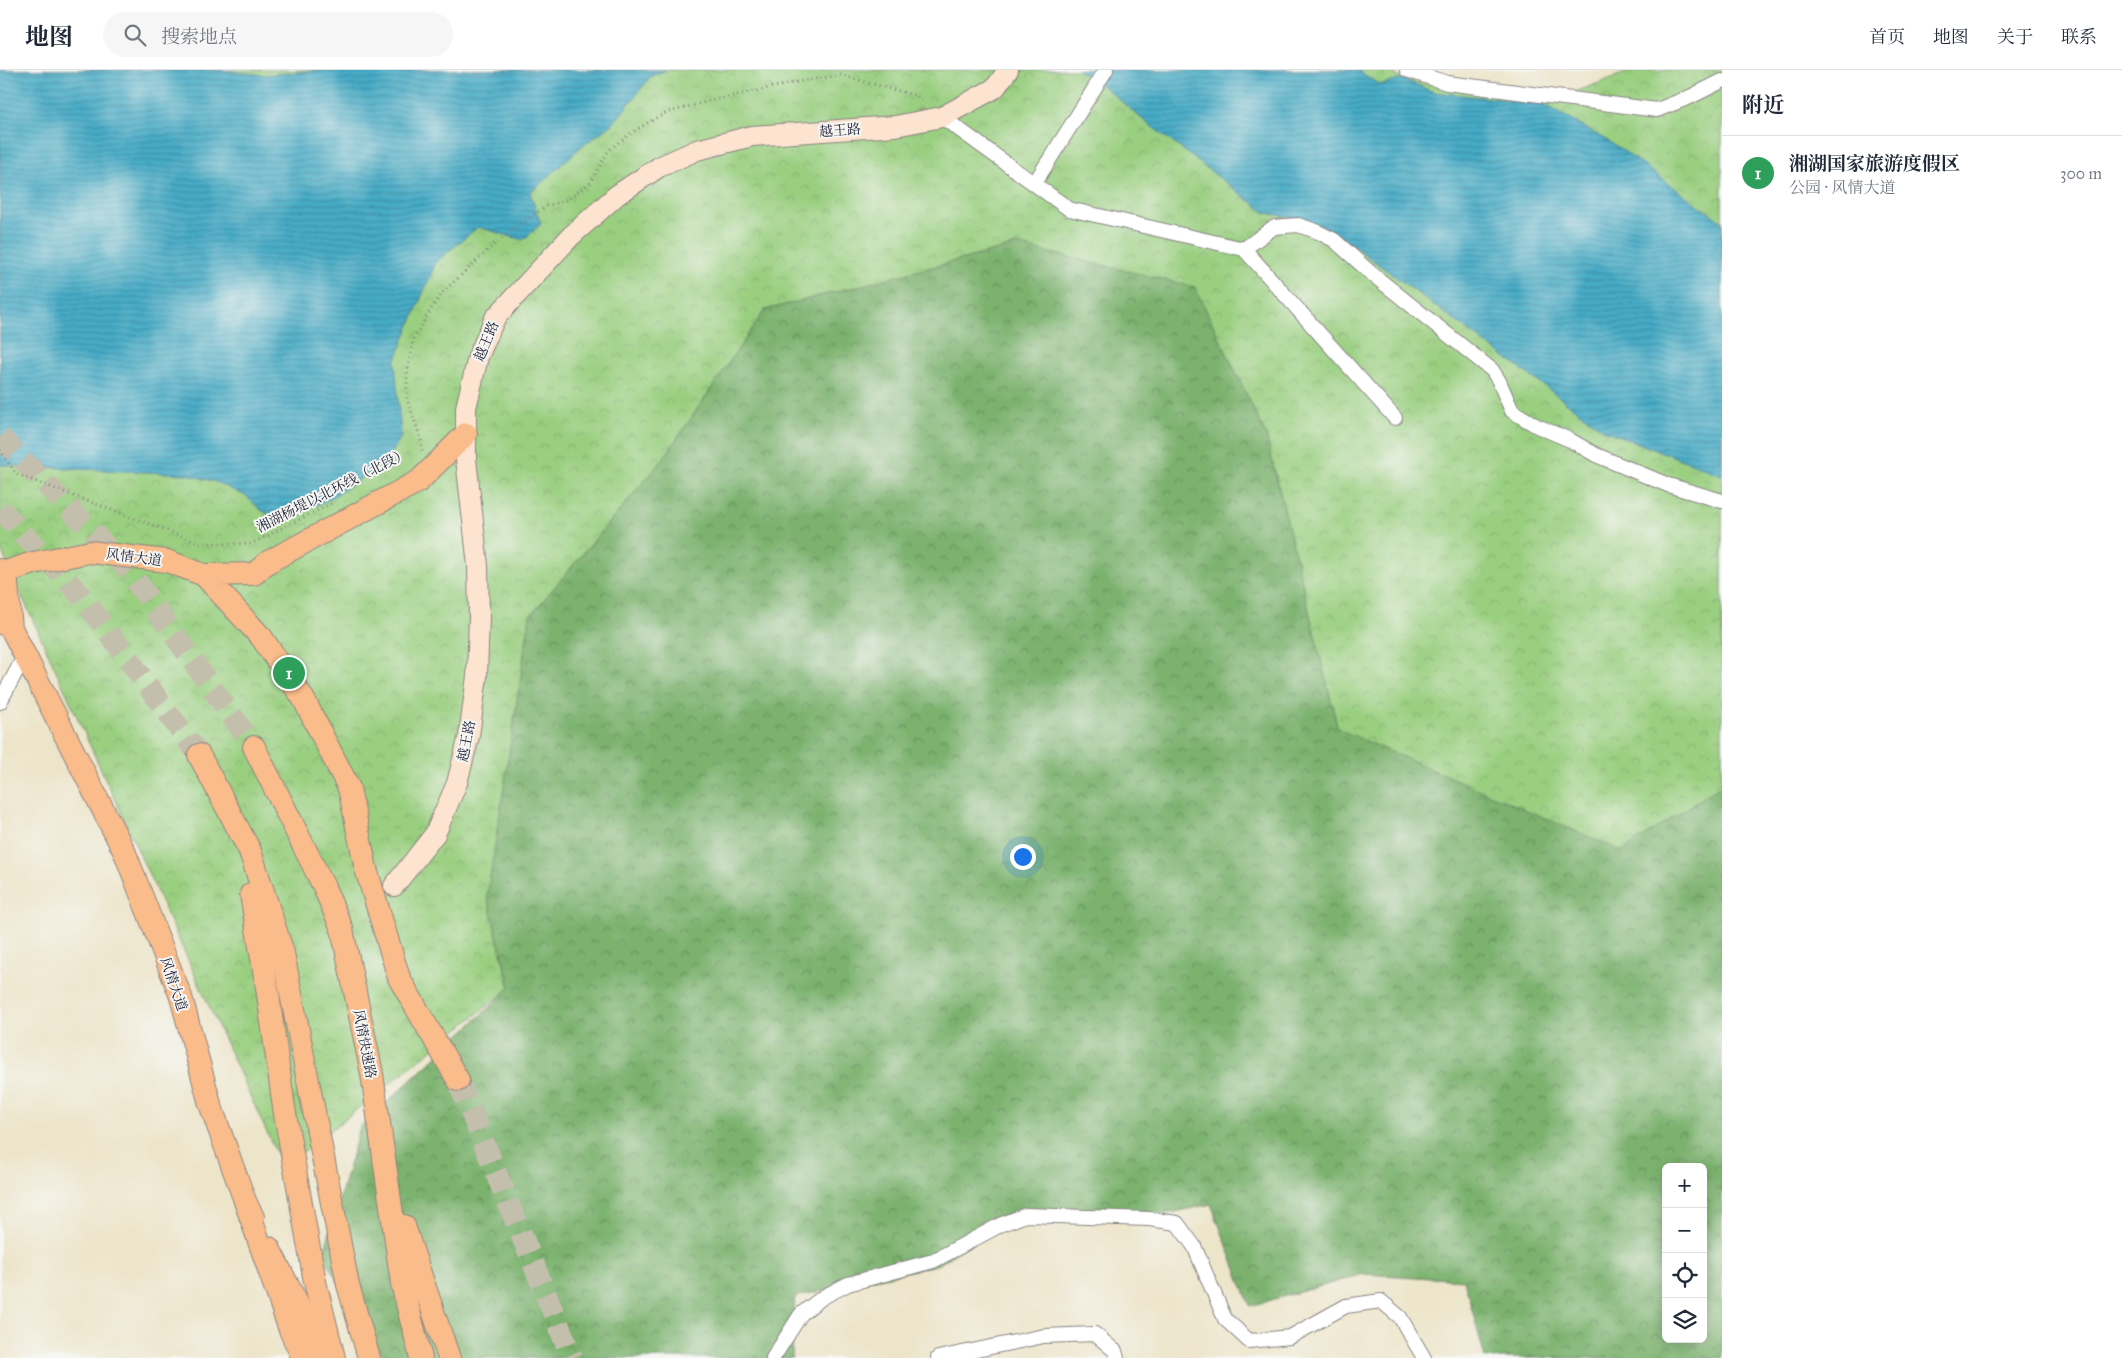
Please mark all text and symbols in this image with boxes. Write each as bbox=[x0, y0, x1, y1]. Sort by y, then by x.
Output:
search box bbox=[103, 12, 453, 57]
icon: search bbox=[121, 21, 149, 49]
text: 地图 bbox=[25, 22, 73, 52]
text: 搜索地点 bbox=[161, 25, 237, 48]
text: 首页 bbox=[1869, 26, 1905, 48]
text: 地图 bbox=[1933, 26, 1969, 48]
text: 关于 bbox=[1997, 26, 2033, 48]
text: 联系 bbox=[2061, 26, 2097, 48]
text: 附近 bbox=[1742, 92, 1784, 118]
street label: 越王路 bbox=[818, 121, 862, 140]
text: 湘湖国家旅游度假区 bbox=[1789, 152, 1960, 175]
text: 1 bbox=[1755, 164, 1761, 183]
text: 300 m bbox=[2060, 164, 2102, 183]
text: 公园 · 风情大道 bbox=[1789, 178, 1895, 197]
street label: 越王路 bbox=[470, 319, 502, 364]
street label: 湘湖杨堤以北环线（北段） bbox=[254, 445, 411, 536]
street label: 风情大道 bbox=[105, 546, 163, 569]
pin: 1 bbox=[273, 654, 305, 692]
street label: 越王路 bbox=[454, 719, 479, 763]
your location bbox=[1010, 844, 1036, 870]
street label: 风情大道 bbox=[156, 955, 191, 1013]
street label: 风情快速路 bbox=[349, 1008, 380, 1080]
map controls bbox=[1662, 1163, 1707, 1343]
button: + bbox=[1662, 1163, 1707, 1208]
button: − bbox=[1662, 1208, 1707, 1253]
button: locate bbox=[1662, 1253, 1707, 1298]
button: layers bbox=[1662, 1298, 1707, 1343]

